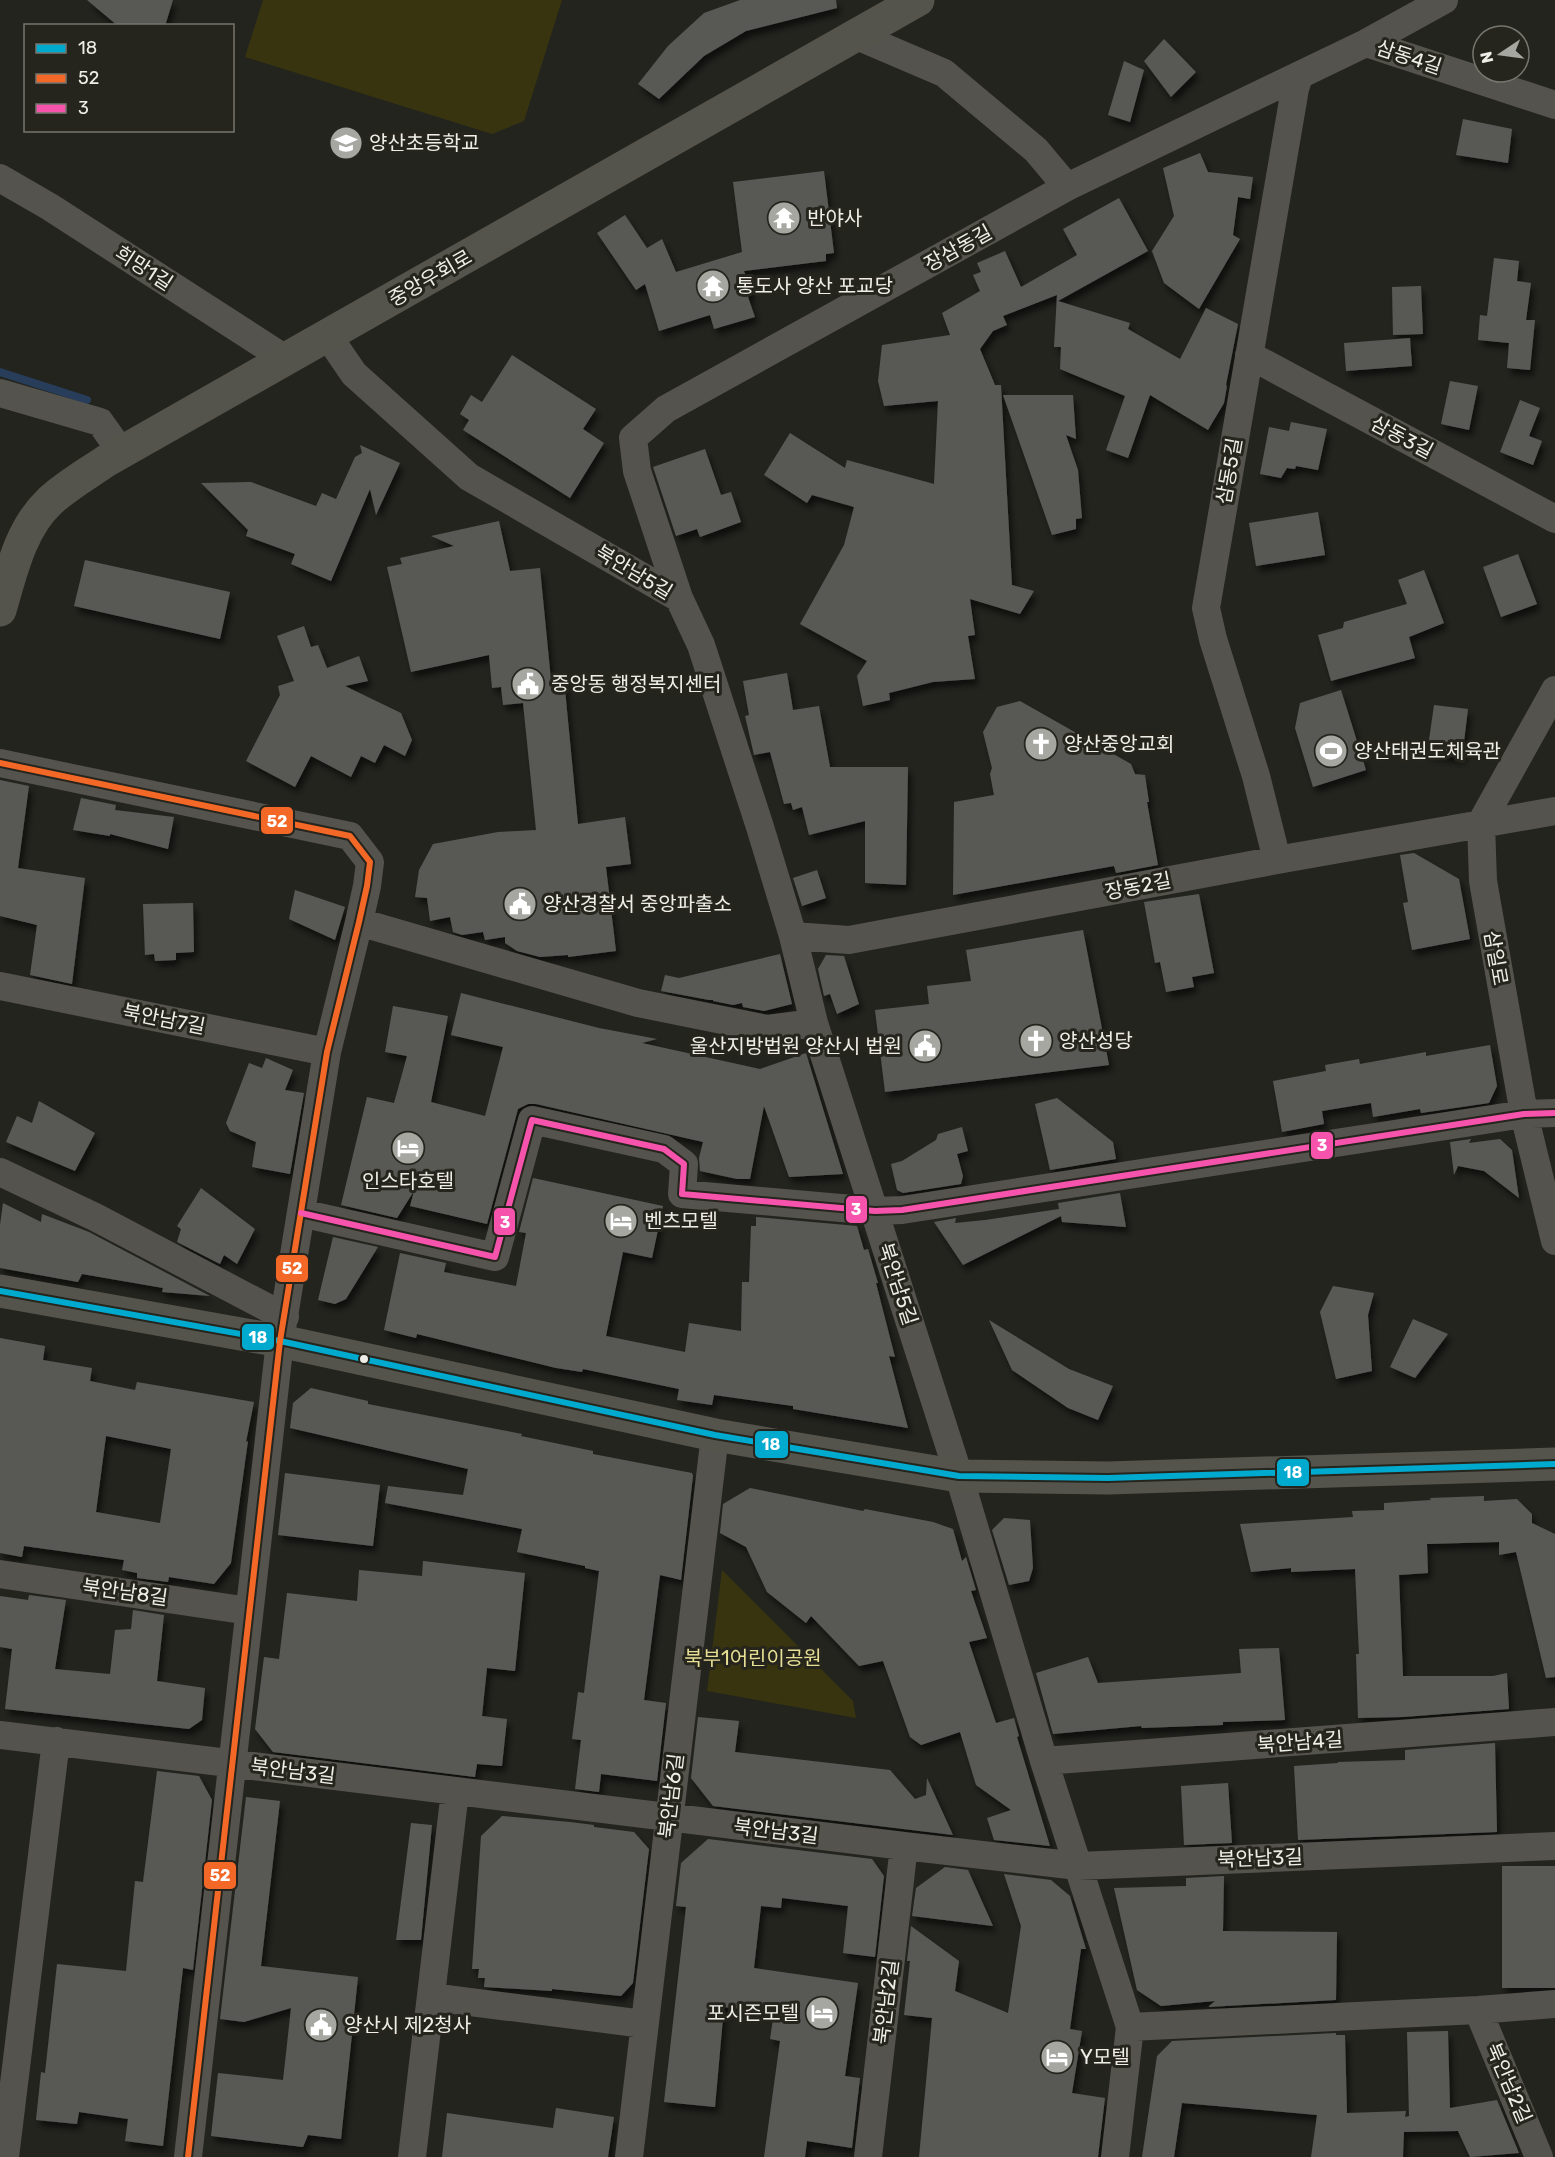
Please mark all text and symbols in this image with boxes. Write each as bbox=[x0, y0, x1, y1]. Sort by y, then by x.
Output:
legend bbox=[24, 24, 234, 132]
north arrow bbox=[1471, 24, 1531, 84]
street label: 삼동4길 bbox=[1373, 35, 1445, 79]
text: 18 bbox=[78, 37, 97, 59]
text: N bbox=[1476, 50, 1497, 65]
text: 52 bbox=[78, 67, 99, 89]
text: 3 bbox=[78, 97, 89, 119]
school or university icon: 양산초등학교 bbox=[328, 125, 364, 161]
place label: 양산초등학교 bbox=[369, 131, 479, 155]
temple icon: 반야사 bbox=[766, 200, 802, 236]
place label: 반야사 bbox=[807, 206, 862, 230]
street label: 장삼동길 bbox=[920, 220, 996, 276]
street label: 희망1길 bbox=[111, 241, 177, 295]
street label: 중앙우회로 bbox=[384, 245, 476, 311]
temple icon: 통도사 양산 포교당 bbox=[695, 268, 731, 304]
place label: 통도사 양산 포교당 bbox=[736, 274, 893, 298]
street label: 삼동3길 bbox=[1367, 411, 1437, 463]
street label: 삼동5길 bbox=[1211, 436, 1247, 506]
street label: 북안남5길 bbox=[591, 540, 677, 604]
public building icon: 중앙동 행정복지센터 bbox=[510, 666, 546, 702]
place label: 중앙동 행정복지센터 bbox=[551, 672, 722, 696]
church icon: 양산중앙교회 bbox=[1023, 726, 1059, 762]
place label: 양산중앙교회 bbox=[1064, 732, 1174, 756]
sports icon: 양산태권도체육관 bbox=[1313, 733, 1349, 769]
place label: 양산태권도체육관 bbox=[1354, 739, 1501, 763]
line badge: 52 bbox=[260, 806, 294, 835]
text: 52 bbox=[267, 812, 287, 831]
street label: 장동2길 bbox=[1103, 868, 1173, 904]
public building icon: 양산경찰서 중앙파출소 bbox=[502, 886, 538, 922]
place label: 양산경찰서 중앙파출소 bbox=[543, 892, 732, 916]
street label: 삼일로 bbox=[1479, 929, 1513, 987]
street label: 북안남7길 bbox=[121, 999, 207, 1039]
church icon: 양산성당 bbox=[1018, 1023, 1054, 1059]
public building icon: 울산지방법원 양산시 법원 bbox=[907, 1028, 943, 1064]
place label: 양산성당 bbox=[1059, 1029, 1133, 1053]
place label: 울산지방법원 양산시 법원 bbox=[690, 1034, 902, 1058]
hotel icon: 인스타호텔 bbox=[390, 1130, 426, 1166]
line badge: 3 bbox=[1310, 1131, 1334, 1160]
text: 3 bbox=[1317, 1136, 1327, 1155]
place label: 인스타호텔 bbox=[362, 1169, 454, 1193]
line badge: 3 bbox=[845, 1195, 868, 1224]
text: 3 bbox=[851, 1200, 861, 1219]
hotel icon: 벤츠모텔 bbox=[603, 1203, 639, 1239]
line badge: 3 bbox=[493, 1207, 516, 1236]
place label: 벤츠모텔 bbox=[644, 1209, 718, 1233]
text: 3 bbox=[500, 1213, 510, 1232]
street label: 북안남5길 bbox=[873, 1240, 923, 1328]
line badge: 52 bbox=[275, 1254, 309, 1283]
text: 52 bbox=[282, 1259, 302, 1278]
line badge: 18 bbox=[241, 1323, 275, 1351]
text: 18 bbox=[249, 1328, 268, 1347]
unlabelled marker bbox=[358, 1353, 370, 1365]
line badge: 18 bbox=[754, 1430, 789, 1459]
text: 18 bbox=[762, 1435, 781, 1454]
line badge: 18 bbox=[1276, 1458, 1310, 1487]
text: 18 bbox=[1284, 1463, 1303, 1482]
street label: 북안남8길 bbox=[81, 1574, 169, 1610]
park label: 북부1어린이공원 bbox=[684, 1646, 822, 1670]
street label: 북안남4길 bbox=[1256, 1727, 1344, 1757]
street label: 북안남6길 bbox=[654, 1752, 688, 1840]
street label: 북안남3길 bbox=[249, 1754, 337, 1788]
street label: 북안남3길 bbox=[732, 1814, 820, 1848]
street label: 북안남3길 bbox=[1217, 1845, 1303, 1871]
line badge: 52 bbox=[203, 1861, 237, 1890]
text: 52 bbox=[210, 1866, 230, 1885]
street label: 북안남2길 bbox=[869, 1958, 903, 2046]
hotel icon: 포시즌모텔 bbox=[804, 1995, 840, 2031]
place label: 포시즌모텔 bbox=[707, 2001, 799, 2025]
public building icon: 양산시 제2청사 bbox=[303, 2007, 339, 2043]
place label: 양산시 제2청사 bbox=[344, 2013, 471, 2037]
hotel icon: Y모텔 bbox=[1039, 2039, 1075, 2075]
street label: 북안남2길 bbox=[1481, 2039, 1537, 2127]
place label: Y모텔 bbox=[1080, 2045, 1130, 2069]

